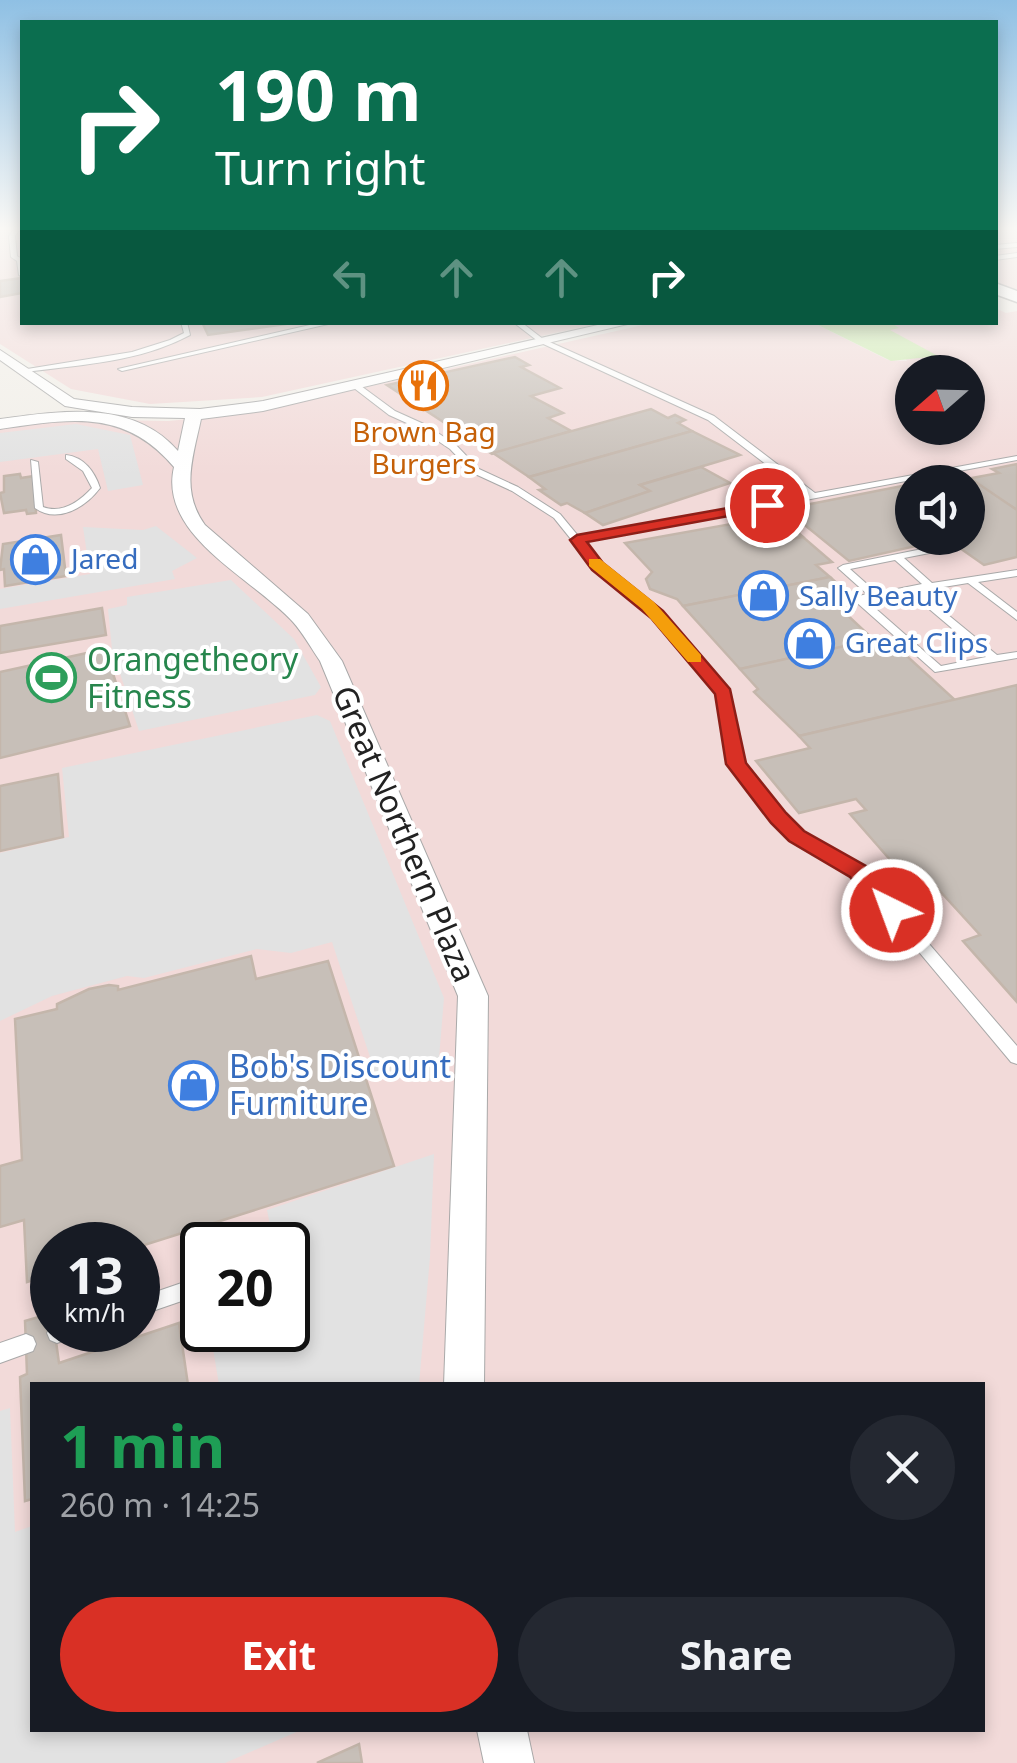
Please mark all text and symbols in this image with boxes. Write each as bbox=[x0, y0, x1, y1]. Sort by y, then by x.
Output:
text: 190 m bbox=[215, 46, 422, 142]
icon: right bbox=[50, 60, 180, 190]
text: Turn right bbox=[215, 137, 426, 198]
icon: left bbox=[324, 250, 379, 305]
icon: ahead bbox=[429, 250, 484, 305]
icon: ahead bbox=[534, 250, 589, 305]
icon: right bbox=[639, 250, 694, 305]
north arrow bbox=[895, 355, 985, 445]
map controls bbox=[895, 355, 985, 555]
restaurant icon: Brown Bag Burgers bbox=[398, 359, 450, 411]
place label: Brown Bag Burgers bbox=[352, 412, 496, 482]
pin bbox=[725, 463, 810, 548]
button: sound bbox=[895, 465, 985, 555]
icon: arrive bbox=[740, 478, 795, 533]
shop icon: Jared bbox=[10, 533, 62, 585]
place label: Jared bbox=[68, 539, 138, 577]
shop icon: Sally Beauty bbox=[738, 570, 790, 622]
place label: Sally Beauty bbox=[799, 576, 958, 614]
shop icon: Great Clips bbox=[784, 617, 836, 669]
place label: Great Clips bbox=[845, 623, 988, 661]
place label: Orangetheory Fitness bbox=[87, 637, 299, 717]
sports icon: Orangetheory Fitness bbox=[26, 652, 78, 704]
street label: Great Northern Plaza bbox=[323, 679, 487, 988]
position arrow bbox=[840, 858, 944, 962]
place label: Bob's Discount Furniture bbox=[229, 1044, 451, 1124]
shop icon: Bob's Discount Furniture bbox=[168, 1059, 220, 1111]
speed limit sign: 20 bbox=[180, 1222, 310, 1352]
text: 13 bbox=[66, 1241, 124, 1309]
text: km/h bbox=[64, 1295, 126, 1329]
text: 1 min bbox=[60, 1404, 225, 1486]
button: close bbox=[850, 1415, 955, 1520]
text: 260 m · 14:25 bbox=[60, 1483, 260, 1526]
button: Exit bbox=[60, 1597, 498, 1712]
button: Share bbox=[518, 1597, 955, 1712]

